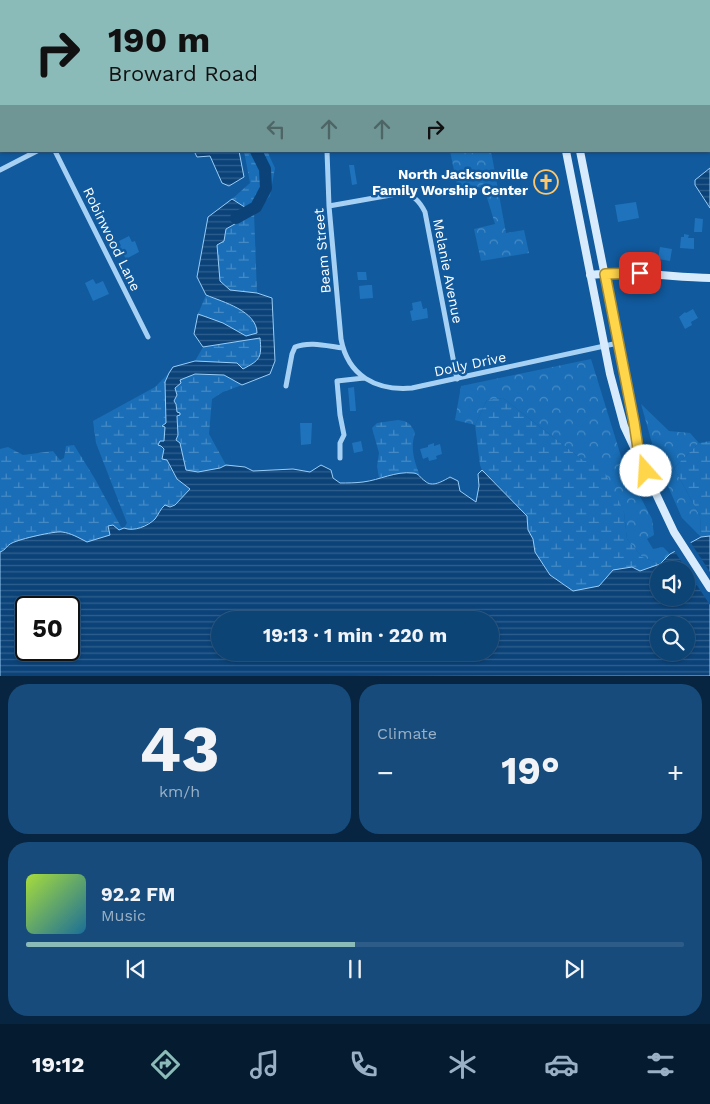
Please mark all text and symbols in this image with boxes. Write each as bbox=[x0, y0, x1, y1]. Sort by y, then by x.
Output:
text: 190 m bbox=[108, 19, 210, 61]
icon: right bbox=[25, 20, 90, 85]
text: Broward Road bbox=[108, 61, 258, 86]
icon: left bbox=[262, 115, 290, 143]
icon: ahead bbox=[315, 115, 343, 143]
icon: ahead bbox=[368, 115, 396, 143]
icon: right bbox=[421, 115, 449, 143]
place label: North Jacksonville Family Worship Center bbox=[372, 166, 528, 198]
church icon: North Jacksonville Family Worship Center bbox=[533, 169, 559, 195]
street label: Robinwood Lane bbox=[80, 185, 144, 293]
street label: Beam Street bbox=[310, 208, 334, 294]
street label: Melanie Avenue bbox=[430, 217, 466, 325]
pin bbox=[619, 252, 661, 294]
icon: arrive bbox=[626, 259, 654, 287]
street label: Dolly Drive bbox=[433, 349, 507, 379]
position arrow bbox=[619, 444, 671, 496]
map controls bbox=[650, 561, 695, 661]
button: sound bbox=[650, 561, 695, 606]
speed limit sign: 50 bbox=[15, 596, 80, 661]
button: search bbox=[650, 616, 695, 661]
text: 19:13 · 1 min · 220 m bbox=[263, 624, 447, 647]
text: 43 bbox=[139, 711, 220, 787]
text: Climate bbox=[377, 724, 437, 743]
text: 19° bbox=[501, 749, 560, 793]
text: − bbox=[377, 756, 394, 789]
text: + bbox=[667, 756, 684, 789]
text: km/h bbox=[159, 782, 200, 801]
text: 92.2 FM bbox=[101, 883, 175, 906]
text: Music bbox=[101, 906, 146, 925]
icon: previous bbox=[122, 955, 150, 983]
icon: pause bbox=[341, 955, 369, 983]
icon: next bbox=[560, 955, 588, 983]
icon: directions bbox=[148, 1047, 183, 1082]
icon: music bbox=[247, 1047, 282, 1082]
icon: phone bbox=[346, 1047, 381, 1082]
icon: climate bbox=[445, 1047, 480, 1082]
icon: car bbox=[544, 1047, 579, 1082]
icon: filters bbox=[643, 1047, 678, 1082]
text: 19:12 bbox=[32, 1052, 84, 1077]

